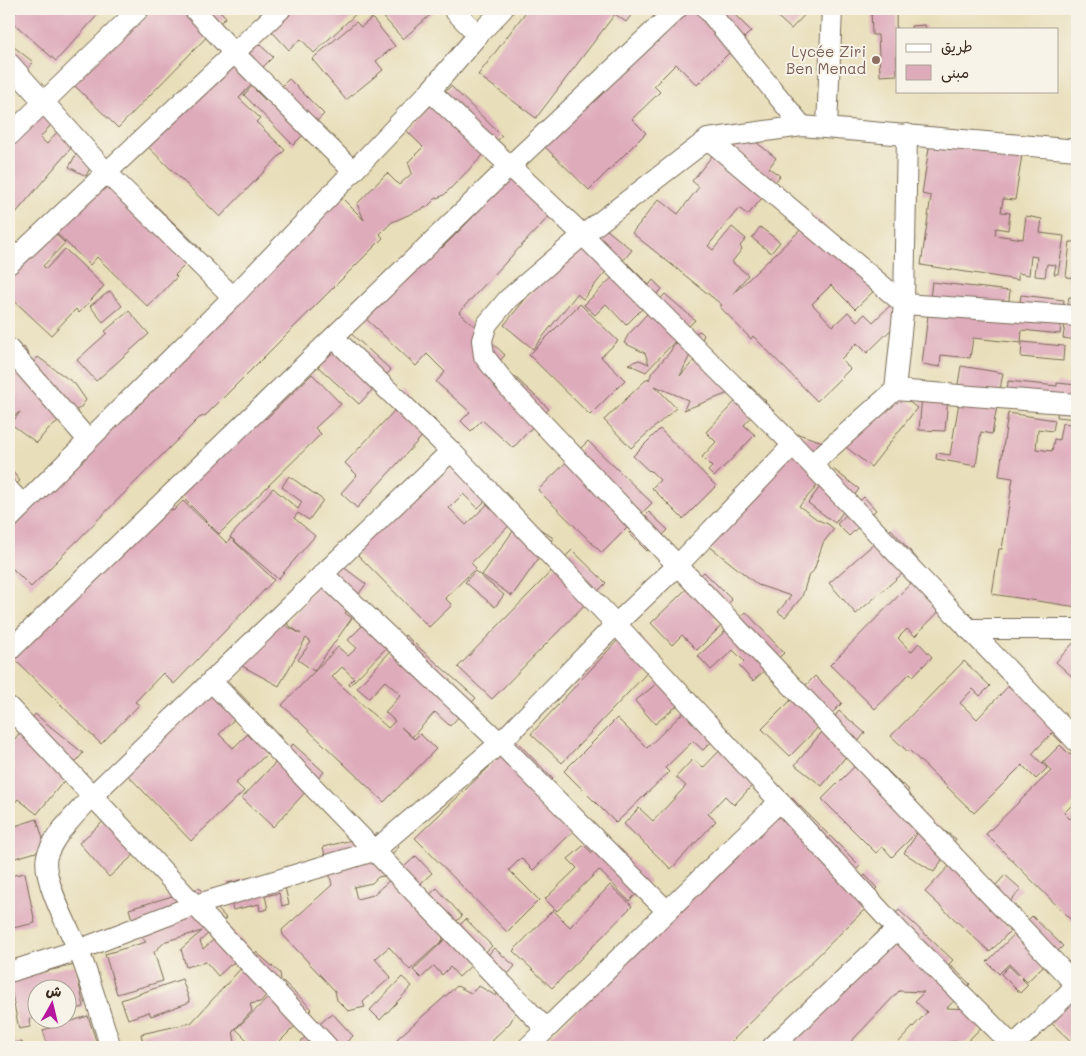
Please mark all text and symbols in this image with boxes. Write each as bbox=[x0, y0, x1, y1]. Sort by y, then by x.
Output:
legend bbox=[896, 28, 1058, 92]
text: طريق bbox=[941, 36, 973, 56]
place label: Lycée Ziri Ben Menad bbox=[786, 41, 866, 78]
marker: Lycée Ziri Ben Menad bbox=[870, 54, 882, 66]
text: مبنى bbox=[941, 62, 969, 83]
north arrow bbox=[28, 978, 78, 1028]
text: ش bbox=[45, 980, 63, 1001]

